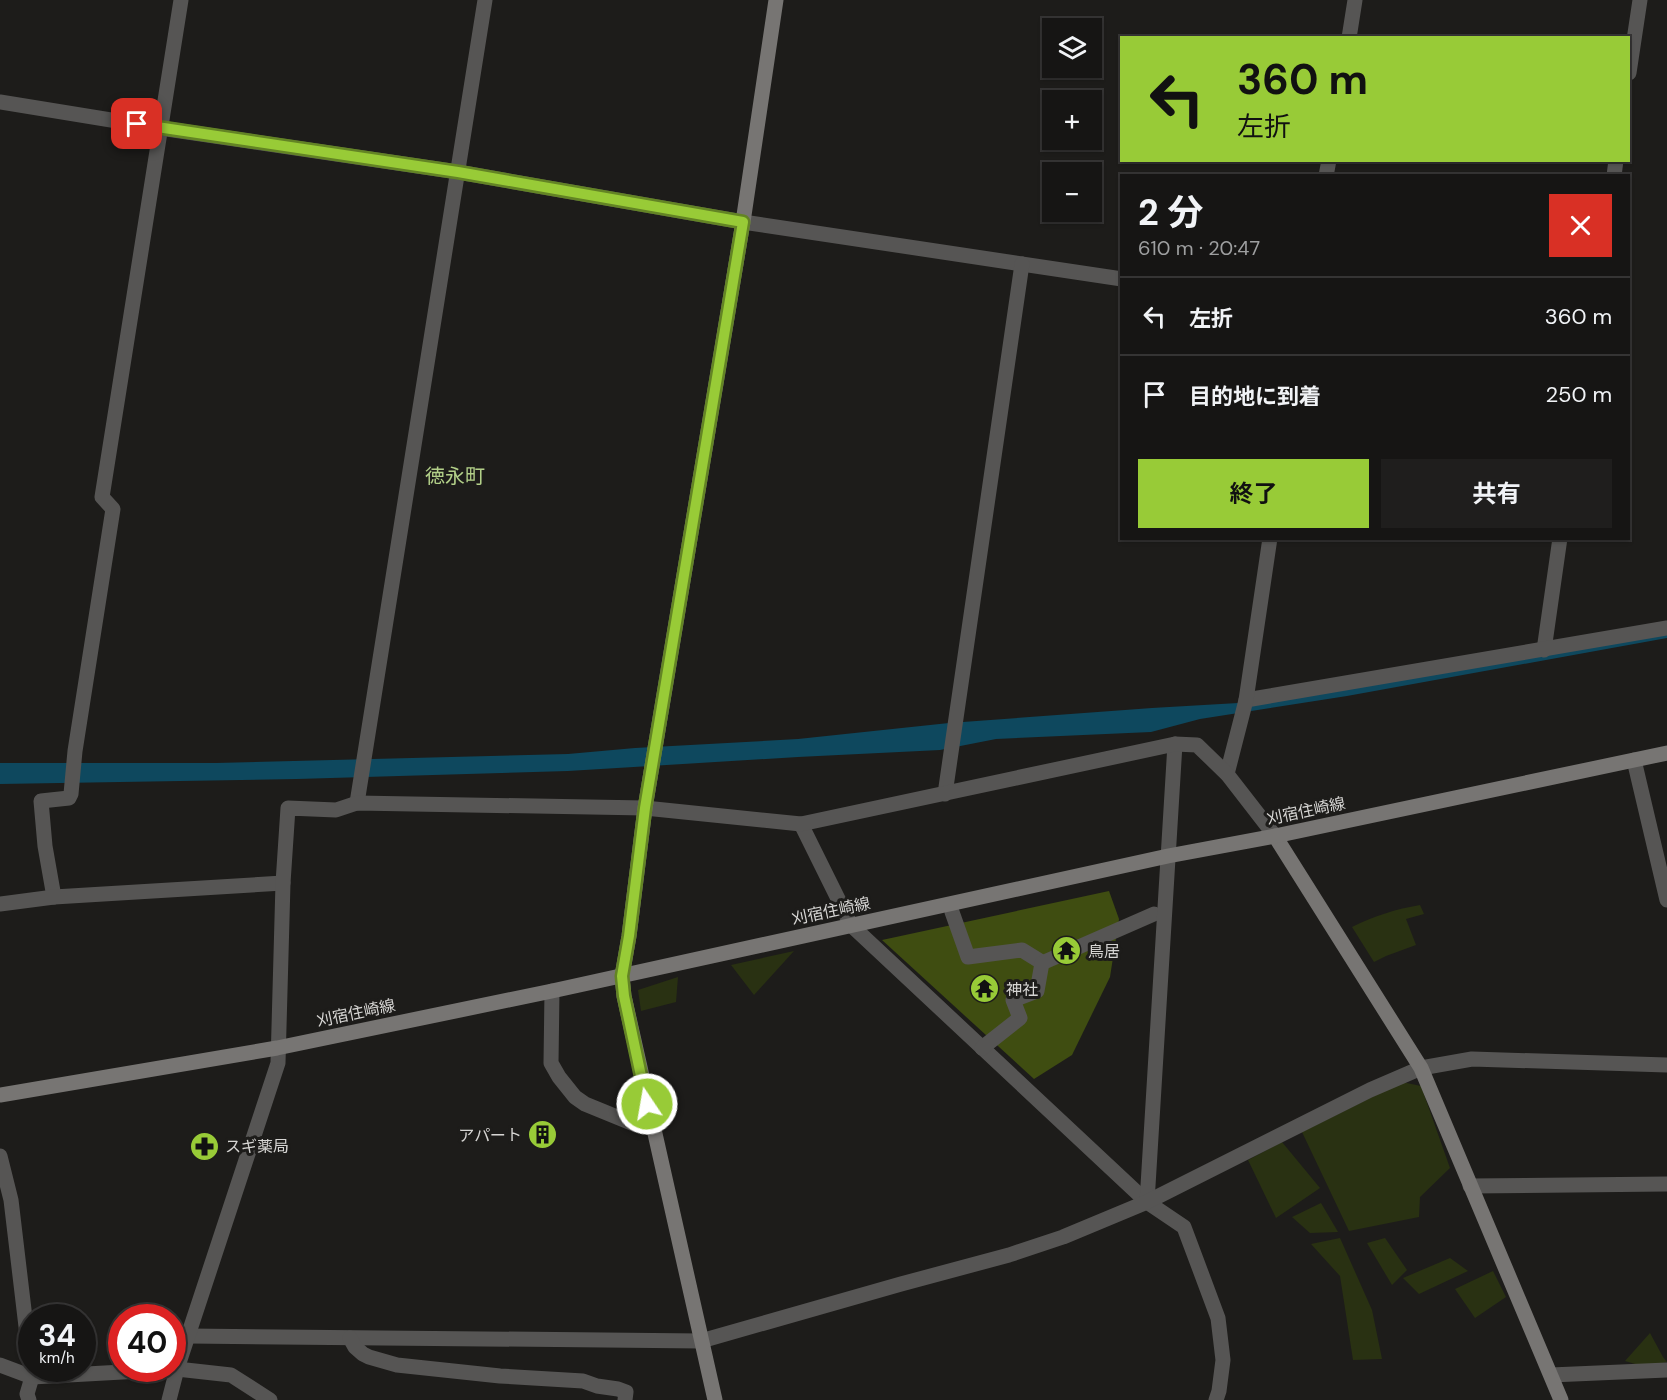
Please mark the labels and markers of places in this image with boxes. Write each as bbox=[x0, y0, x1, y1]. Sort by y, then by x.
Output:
pin bbox=[111, 98, 162, 149]
temple icon: 鳥居 bbox=[1051, 935, 1083, 967]
place label: 鳥居 bbox=[1088, 941, 1120, 962]
temple icon: 神社 bbox=[969, 973, 1001, 1005]
place label: 神社 bbox=[1006, 979, 1038, 1000]
building icon: アパート bbox=[527, 1119, 559, 1151]
place label: アパート bbox=[458, 1125, 522, 1146]
pharmacy icon: スギ薬局 bbox=[188, 1130, 220, 1162]
place label: スギ薬局 bbox=[225, 1136, 289, 1157]

